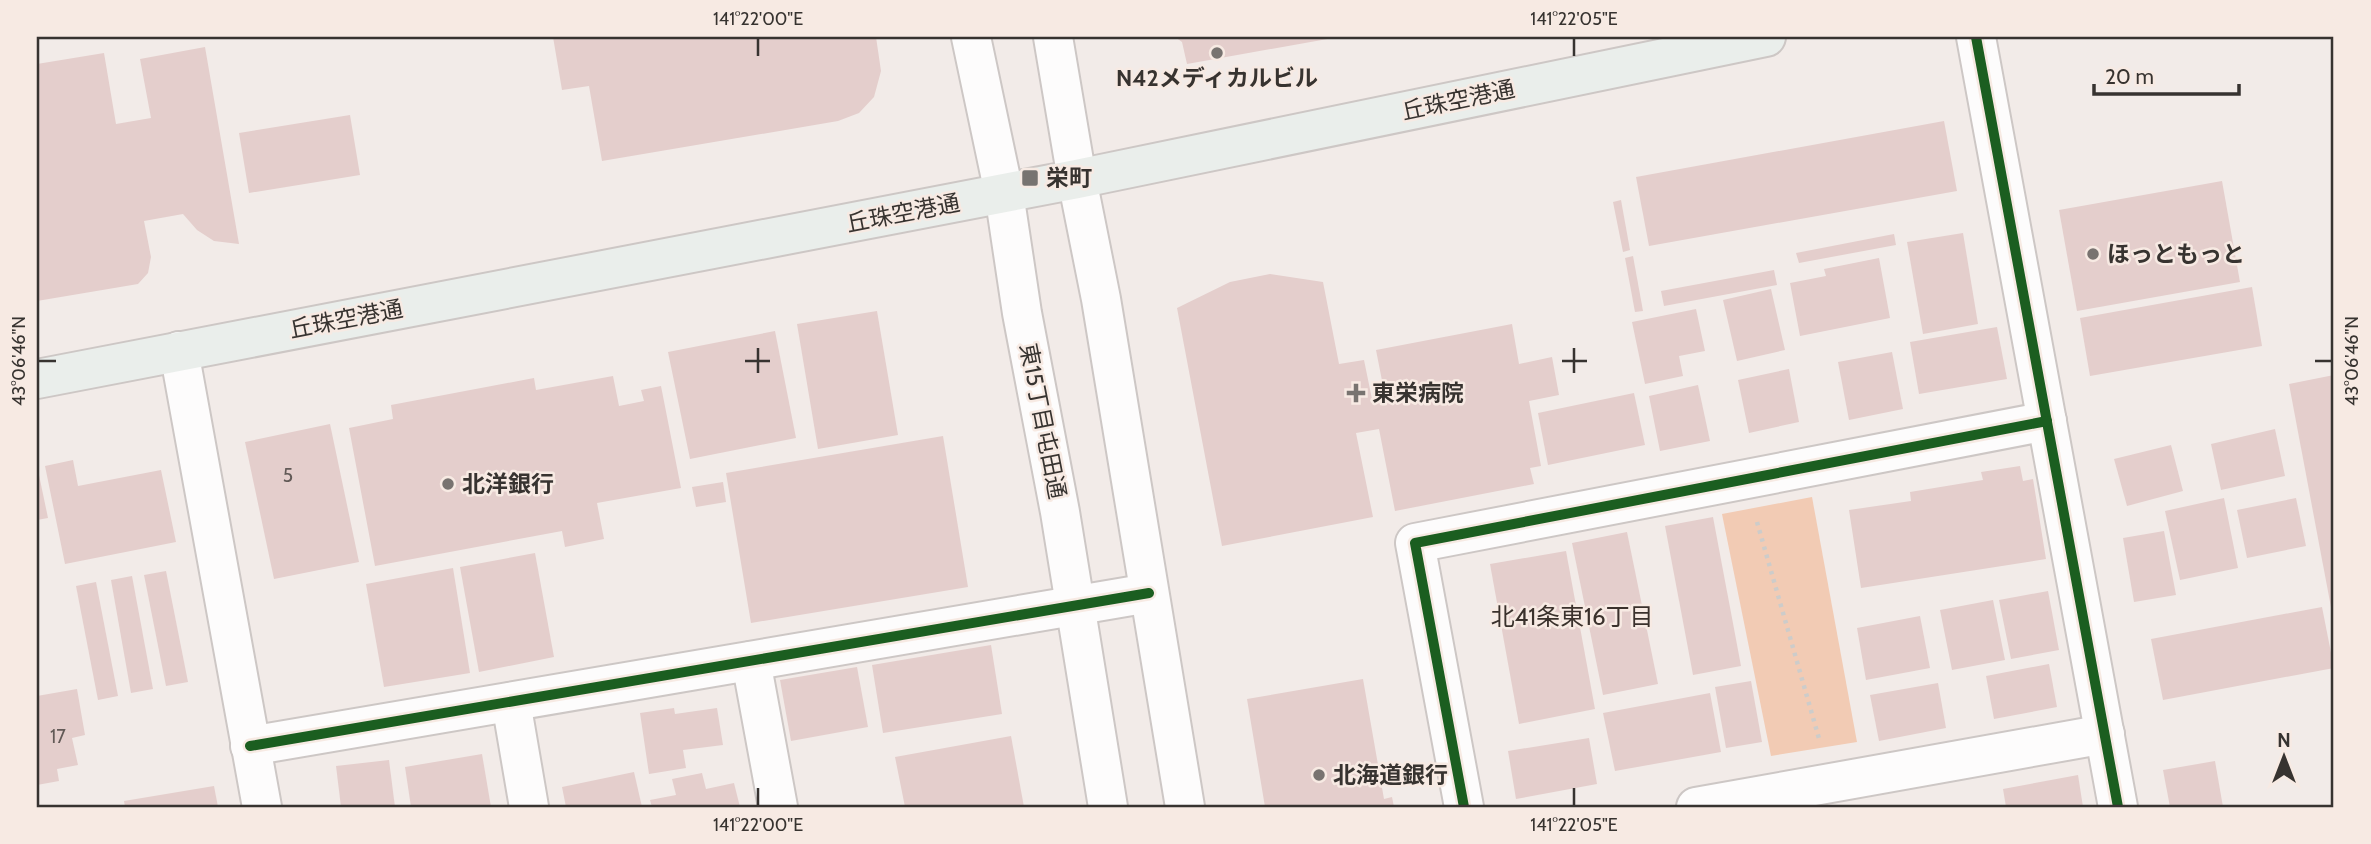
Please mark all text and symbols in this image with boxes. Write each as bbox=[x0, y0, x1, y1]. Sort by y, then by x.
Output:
text: 141°22'00"E bbox=[713, 8, 803, 30]
text: 141°22'05"E bbox=[1530, 8, 1618, 30]
marker: N42メディカルビル bbox=[1209, 45, 1225, 61]
scale bar bbox=[2094, 52, 2240, 96]
place label: N42メディカルビル bbox=[1116, 64, 1318, 92]
text: 20 m bbox=[2105, 64, 2154, 89]
street label: 丘珠空港通 bbox=[1399, 74, 1517, 126]
place label: 栄町 bbox=[1046, 164, 1092, 192]
marker: 栄町 bbox=[1020, 168, 1040, 188]
street label: 丘珠空港通 bbox=[844, 188, 962, 238]
place label: ほっともっと bbox=[2107, 240, 2245, 268]
marker: ほっともっと bbox=[2085, 246, 2101, 262]
street label: 丘珠空港通 bbox=[287, 294, 405, 344]
text: 43°06'46"N bbox=[8, 316, 30, 406]
text: 43°06'46"N bbox=[2341, 316, 2363, 406]
street label: 東15丁目屯田通 bbox=[1014, 341, 1072, 501]
place label: 東栄病院 bbox=[1372, 379, 1464, 407]
marker: 東栄病院 bbox=[1346, 383, 1366, 403]
house number: 5 bbox=[283, 464, 293, 487]
place label: 北洋銀行 bbox=[462, 470, 554, 498]
marker: 北洋銀行 bbox=[440, 476, 456, 492]
district label: 北41条東16丁目 bbox=[1490, 602, 1654, 631]
north arrow bbox=[2248, 722, 2318, 792]
house number: 17 bbox=[50, 725, 66, 748]
text: N bbox=[2277, 729, 2291, 752]
place label: 北海道銀行 bbox=[1333, 761, 1448, 789]
marker: 北海道銀行 bbox=[1311, 767, 1327, 783]
text: 141°22'00"E bbox=[713, 814, 803, 836]
text: 141°22'05"E bbox=[1530, 814, 1618, 836]

